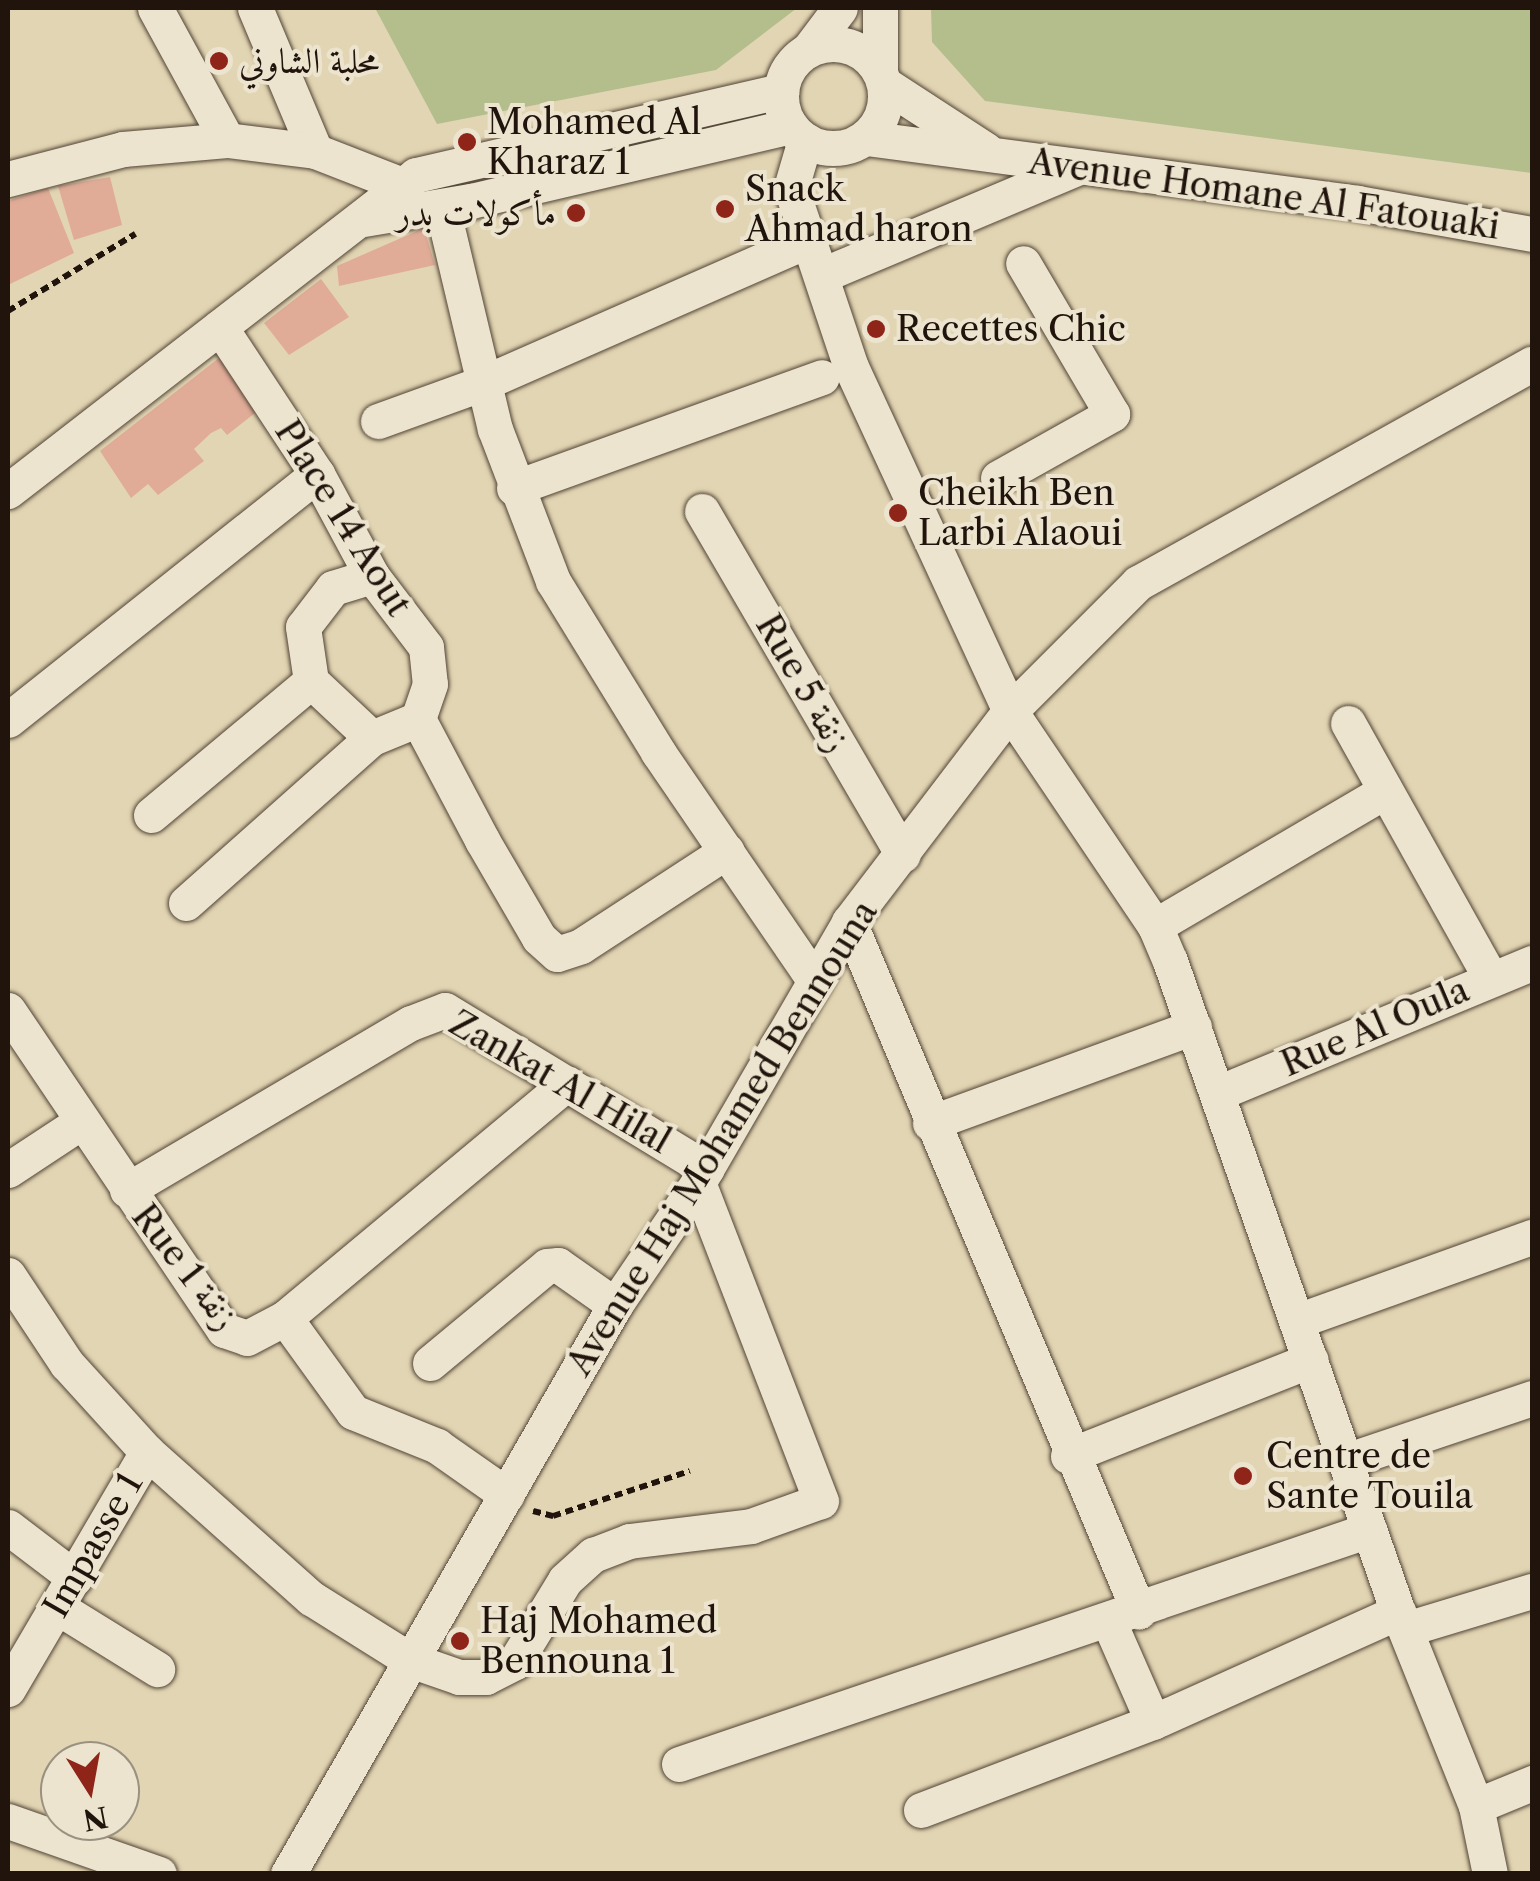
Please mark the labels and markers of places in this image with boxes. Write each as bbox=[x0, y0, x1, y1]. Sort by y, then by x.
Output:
place label: محلبة الشاوني bbox=[239, 40, 380, 82]
marker: محلبة الشاوني bbox=[208, 50, 230, 72]
place label: Mohamed Al Kharaz 1 bbox=[487, 101, 702, 183]
marker: Mohamed Al Kharaz 1 bbox=[456, 131, 478, 153]
place label: Snack Ahmad haron bbox=[745, 168, 973, 250]
place label: مأكولات بدر bbox=[396, 192, 556, 234]
marker: Snack Ahmad haron bbox=[714, 198, 736, 220]
marker: مأكولات بدر bbox=[565, 202, 587, 224]
place label: Recettes Chic bbox=[896, 308, 1126, 350]
marker: Recettes Chic bbox=[865, 318, 887, 340]
place label: Cheikh Ben Larbi Alaoui bbox=[918, 472, 1124, 554]
marker: Cheikh Ben Larbi Alaoui bbox=[887, 502, 909, 524]
place label: Centre de Sante Touila bbox=[1266, 1435, 1474, 1517]
marker: Centre de Sante Touila bbox=[1230, 1463, 1256, 1489]
place label: Haj Mohamed Bennouna 1 bbox=[480, 1600, 717, 1682]
marker: Haj Mohamed Bennouna 1 bbox=[449, 1630, 471, 1652]

